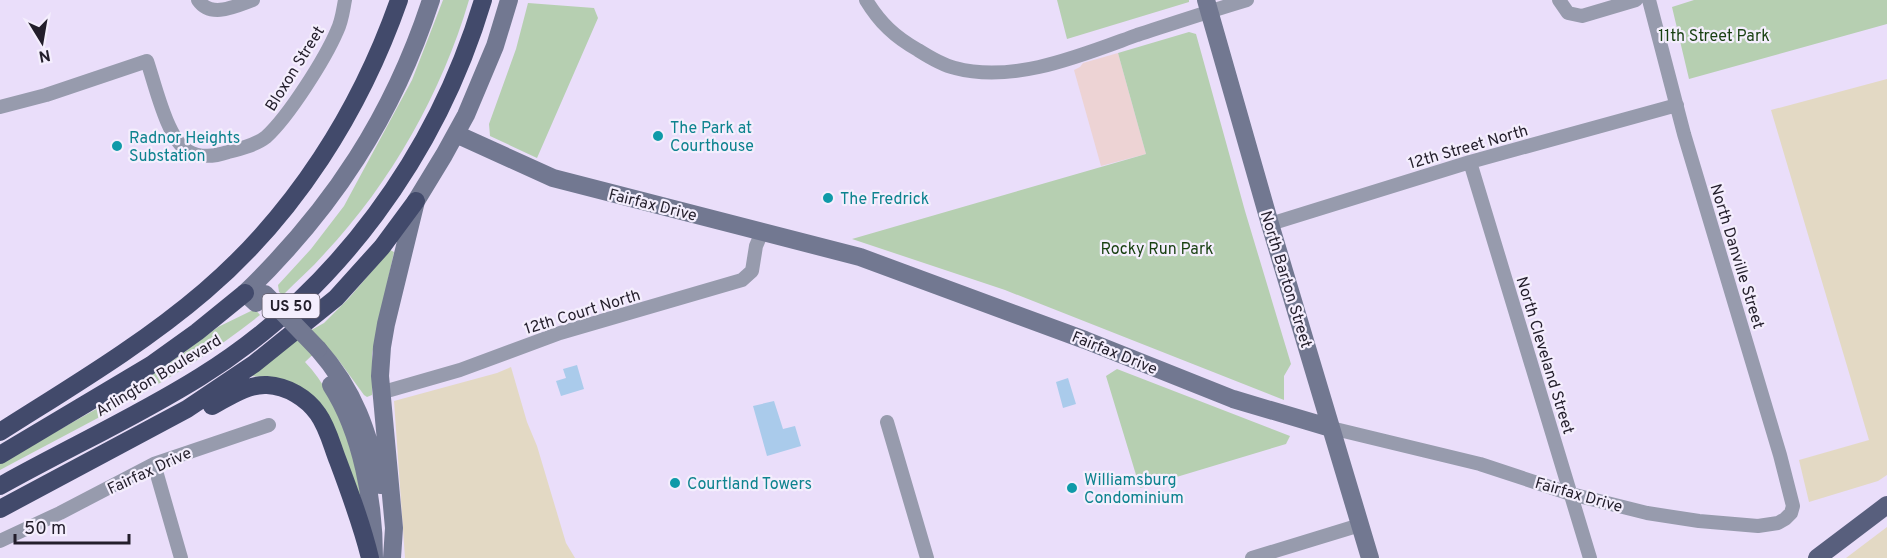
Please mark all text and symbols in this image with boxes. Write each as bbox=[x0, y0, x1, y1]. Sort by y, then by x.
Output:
north arrow bbox=[12, 12, 72, 72]
street label: Bloxon Street bbox=[262, 23, 330, 115]
park label: 11th Street Park bbox=[1658, 27, 1770, 47]
text: N bbox=[37, 44, 52, 66]
place label: The Park at Courthouse bbox=[670, 119, 754, 157]
street label: 12th Street North bbox=[1406, 121, 1531, 175]
place label: Radnor Heights Substation bbox=[129, 129, 240, 167]
marker: The Park at Courthouse bbox=[651, 129, 665, 143]
marker: Radnor Heights Substation bbox=[110, 139, 124, 153]
street label: North Danville Street bbox=[1705, 182, 1768, 331]
street label: Fairfax Drive bbox=[606, 185, 699, 227]
place label: The Fredrick bbox=[840, 190, 929, 210]
marker: The Fredrick bbox=[821, 191, 835, 205]
street label: North Barton Street bbox=[1255, 209, 1315, 351]
park label: Rocky Run Park bbox=[1100, 240, 1214, 260]
street label: North Cleveland Street bbox=[1511, 274, 1578, 437]
street label: 12th Court North bbox=[522, 286, 643, 340]
road number: US 50 bbox=[262, 294, 320, 318]
street label: Fairfax Drive bbox=[1069, 328, 1160, 380]
street label: Arlington Boulevard bbox=[92, 331, 226, 422]
street label: Fairfax Drive bbox=[105, 444, 195, 500]
place label: Williamsburg Condominium bbox=[1084, 471, 1184, 509]
street label: Fairfax Drive bbox=[1532, 474, 1625, 518]
place label: Courtland Towers bbox=[687, 475, 812, 495]
marker: Courtland Towers bbox=[668, 476, 682, 490]
marker: Williamsburg Condominium bbox=[1065, 481, 1079, 495]
scale bar bbox=[15, 507, 129, 545]
text: 50 m bbox=[24, 518, 66, 541]

